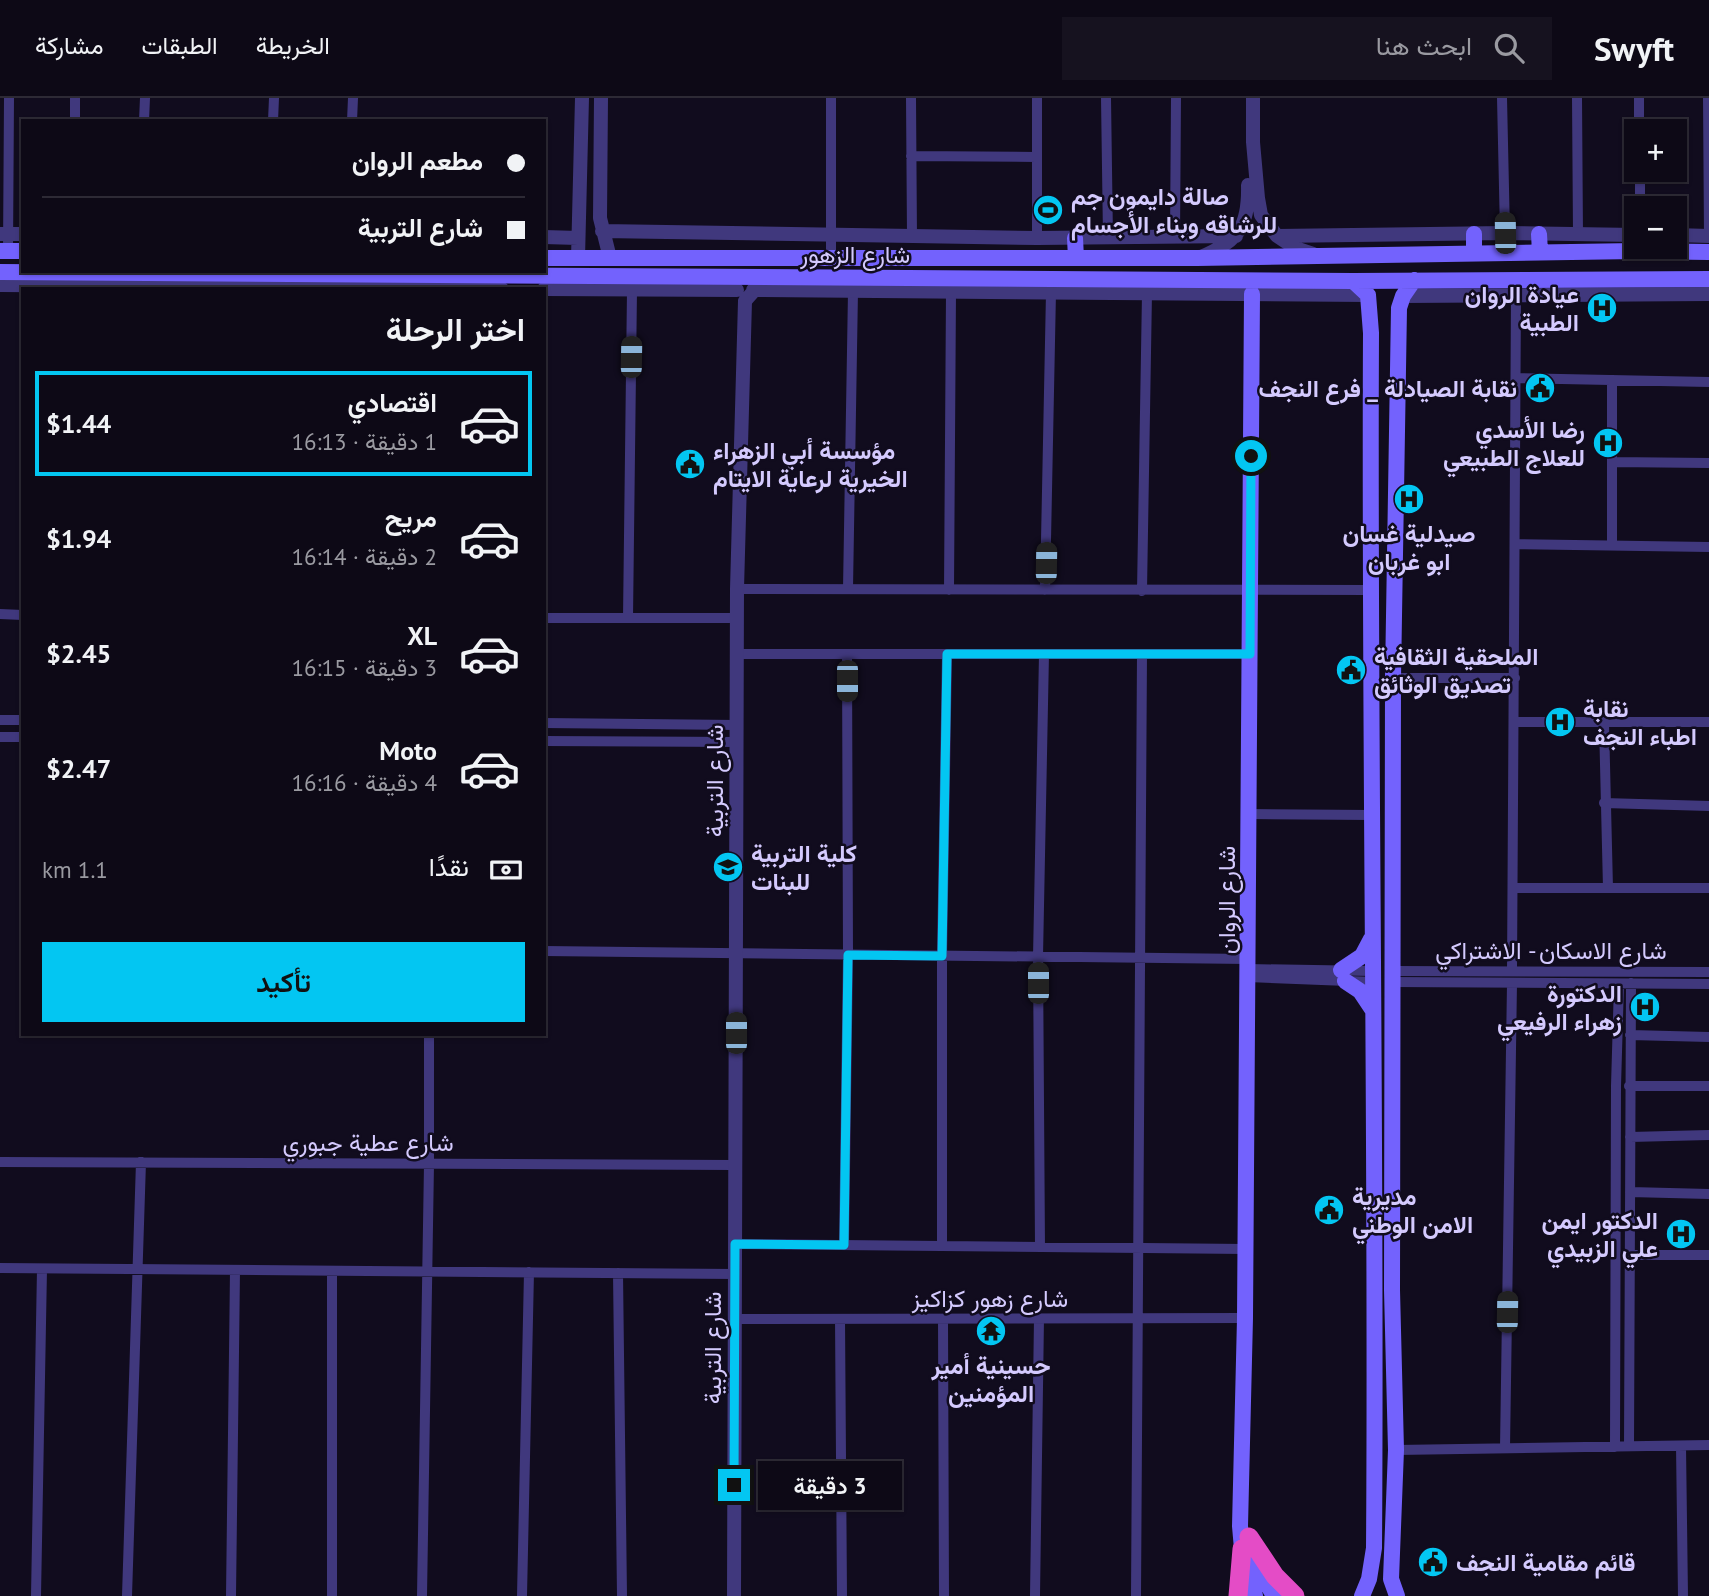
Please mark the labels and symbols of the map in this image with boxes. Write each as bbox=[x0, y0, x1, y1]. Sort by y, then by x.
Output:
place label: صالة دايمون جم للرشاقه وبناء الأجسام bbox=[1071, 181, 1277, 241]
sports icon: صالة دايمون جم للرشاقه وبناء الأجسام bbox=[1031, 193, 1065, 227]
car bbox=[1495, 212, 1516, 254]
street label: شارع الزهور bbox=[799, 239, 910, 271]
place label: عيادة الروان الطبية bbox=[1465, 279, 1579, 338]
hospital icon: عيادة الروان الطبية bbox=[1585, 291, 1619, 325]
car bbox=[621, 336, 642, 378]
public building icon: نقابة الصيادلة _ فرع النجف bbox=[1523, 371, 1557, 405]
place label: نقابة الصيادلة _ فرع النجف bbox=[1259, 373, 1517, 405]
place label: رضا الأسدي للعلاج الطبيعي bbox=[1443, 414, 1585, 478]
hospital icon: رضا الأسدي للعلاج الطبيعي bbox=[1591, 426, 1625, 460]
place label: مؤسسة أبي الزهراء الخيرية لرعاية الايتام bbox=[713, 435, 908, 495]
route start bbox=[1235, 440, 1267, 472]
public building icon: مؤسسة أبي الزهراء الخيرية لرعاية الايتام bbox=[673, 447, 707, 481]
hospital icon: صيدلية غسان ابو غربان bbox=[1392, 482, 1426, 516]
place label: صيدلية غسان ابو غربان bbox=[1342, 518, 1476, 577]
car bbox=[1036, 542, 1057, 584]
place label: الملحقية الثقافية تصديق الوثائق bbox=[1374, 641, 1539, 700]
public building icon: الملحقية الثقافية تصديق الوثائق bbox=[1334, 653, 1368, 687]
car bbox=[837, 660, 858, 702]
place label: نقابة اطباء النجف bbox=[1583, 693, 1697, 752]
hospital icon: نقابة اطباء النجف bbox=[1543, 705, 1577, 739]
street label: شارع التربية bbox=[699, 725, 731, 837]
place label: كلية التربية للبنات bbox=[751, 838, 857, 897]
street label: شارع الروان bbox=[1211, 846, 1243, 954]
school or university icon: كلية التربية للبنات bbox=[711, 850, 745, 884]
street label: شارع الاسكان - الاشتراكي bbox=[1435, 935, 1667, 970]
car bbox=[1028, 962, 1049, 1004]
place label: الدكتورة زهراء الرفيعي bbox=[1497, 978, 1622, 1042]
hospital icon: الدكتورة زهراء الرفيعي bbox=[1628, 990, 1662, 1024]
car bbox=[726, 1012, 747, 1054]
street label: شارع عطية جبوري bbox=[282, 1127, 454, 1162]
place label: مديرية الامن الوطني bbox=[1352, 1181, 1473, 1245]
public building icon: مديرية الامن الوطني bbox=[1312, 1193, 1346, 1227]
place label: الدكتور ايمن علي الزبيدي bbox=[1541, 1205, 1658, 1269]
hospital icon: الدكتور ايمن علي الزبيدي bbox=[1664, 1217, 1698, 1251]
street label: شارع زهور كزاكيز bbox=[911, 1283, 1068, 1315]
car bbox=[1497, 1291, 1518, 1333]
street label: شارع التربية bbox=[697, 1292, 729, 1404]
temple icon: حسينية أمير المؤمنين bbox=[974, 1314, 1008, 1348]
place label: حسينية أمير المؤمنين bbox=[930, 1350, 1051, 1409]
callout: 3 دقيقة bbox=[758, 1460, 902, 1510]
route end bbox=[718, 1469, 750, 1501]
public building icon: قائم مقامية النجف bbox=[1416, 1545, 1450, 1579]
place label: قائم مقامية النجف bbox=[1456, 1547, 1636, 1579]

